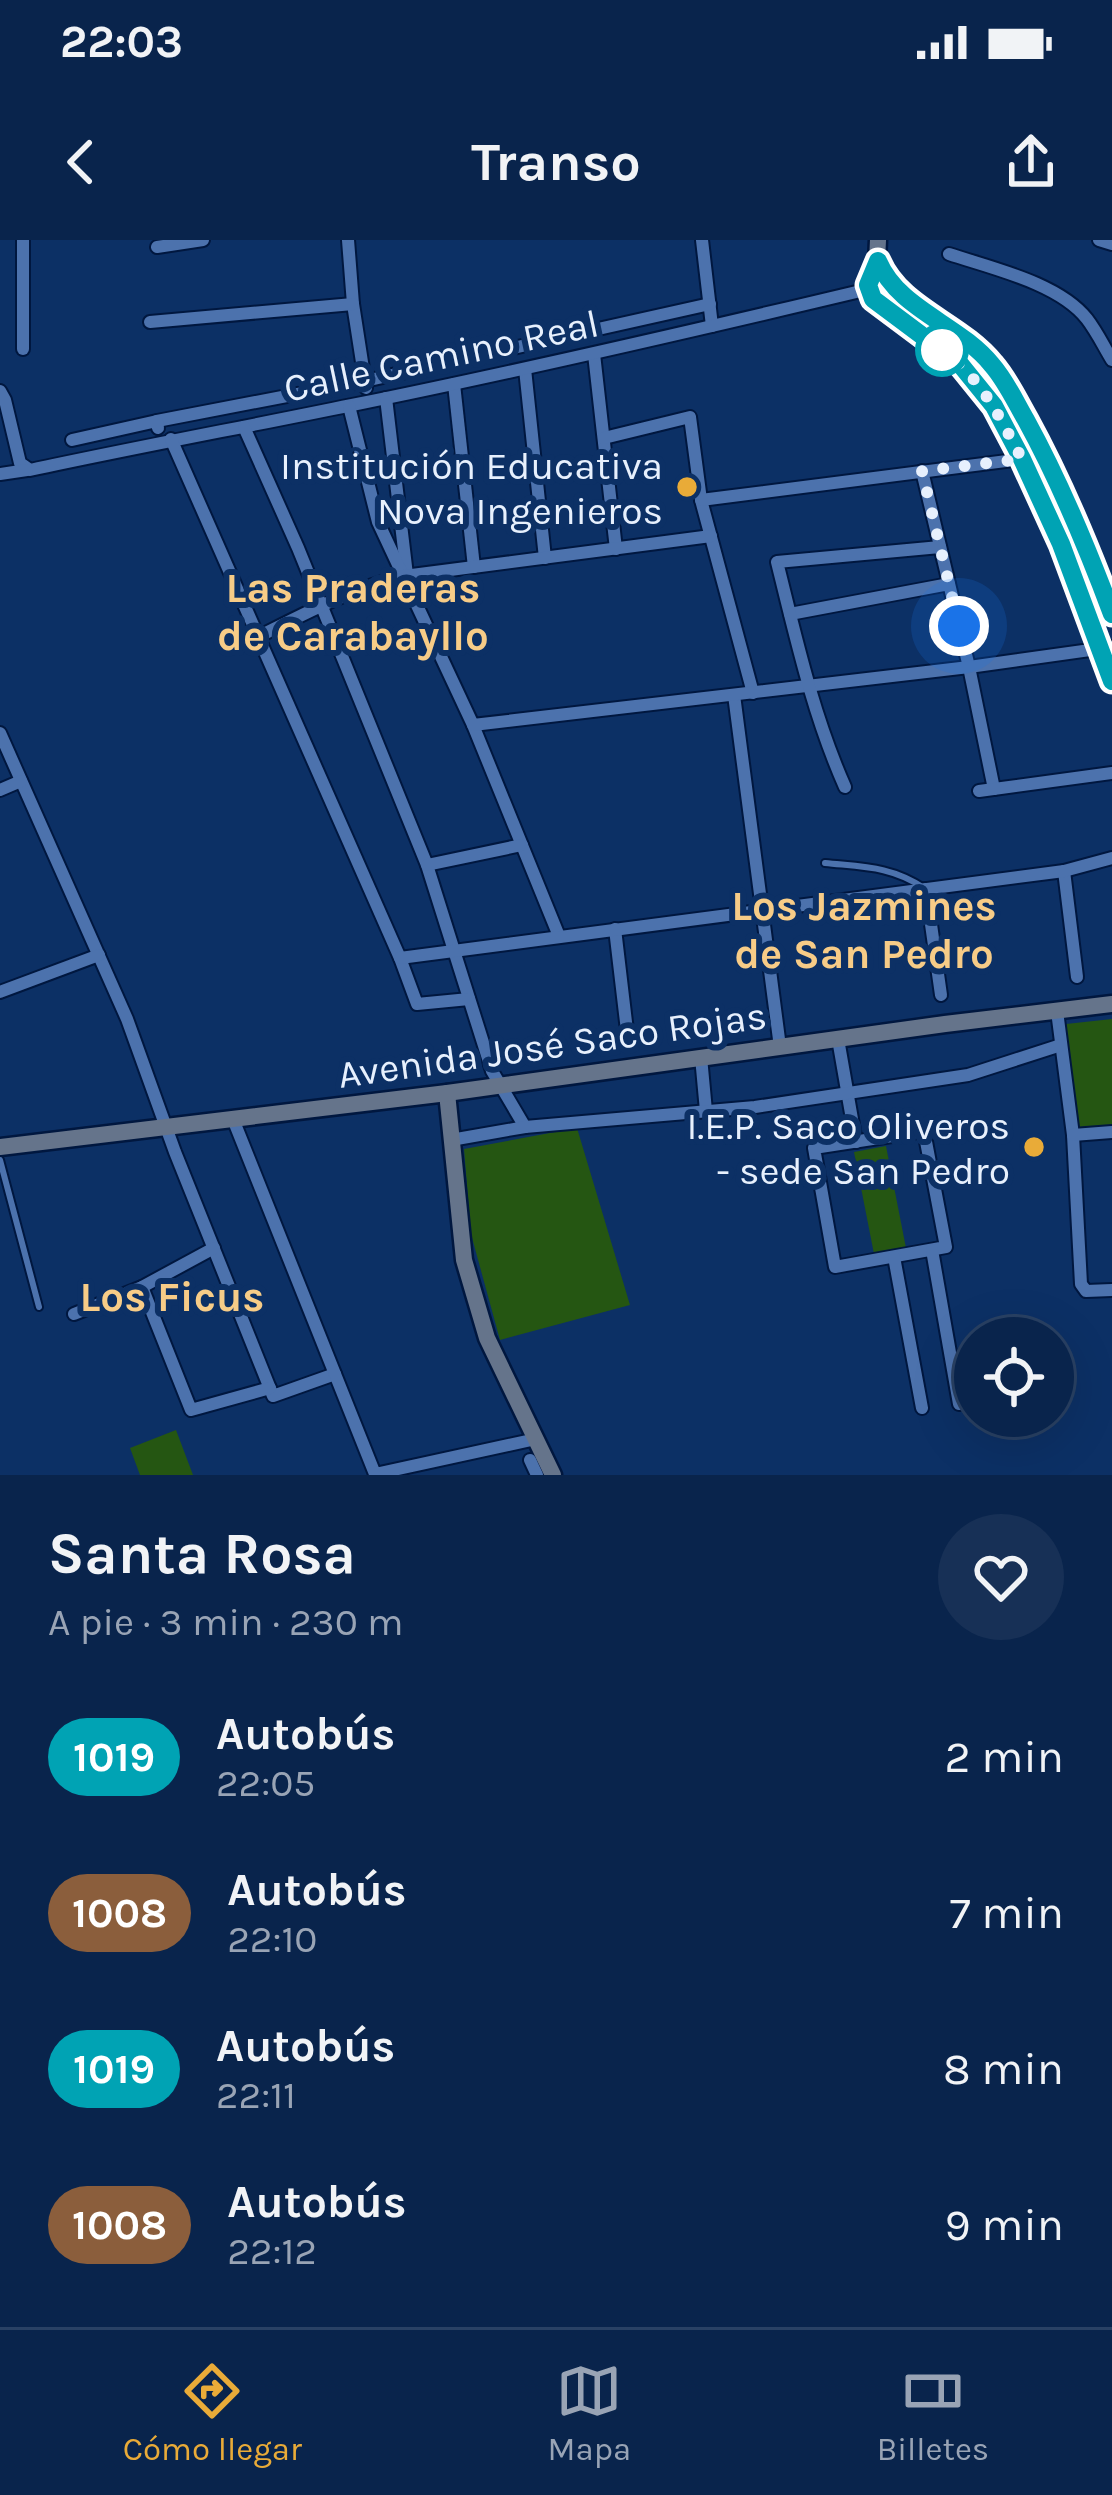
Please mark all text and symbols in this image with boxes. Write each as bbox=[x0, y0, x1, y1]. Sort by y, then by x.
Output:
text: 22:03 bbox=[60, 16, 183, 68]
icon: back bbox=[48, 129, 114, 195]
icon: share bbox=[998, 129, 1064, 195]
text: Transo bbox=[471, 130, 641, 194]
street label: Calle Camino Real bbox=[280, 300, 603, 412]
unlabelled marker bbox=[917, 325, 967, 375]
place label: Institución Educativa Nova Ingenieros bbox=[280, 443, 663, 534]
marker: Institución Educativa Nova Ingenieros bbox=[674, 474, 700, 500]
district label: Las Praderas de Carabayllo bbox=[217, 563, 489, 661]
your location bbox=[929, 596, 989, 656]
district label: Los Jazmines de San Pedro bbox=[731, 881, 997, 979]
street label: Avenida José Saco Rojas bbox=[335, 992, 769, 1098]
place label: I.E.P. Saco Oliveros - sede San Pedro bbox=[686, 1103, 1010, 1194]
marker: I.E.P. Saco Oliveros - sede San Pedro bbox=[1021, 1134, 1047, 1160]
district label: Los Ficus bbox=[80, 1272, 264, 1322]
map controls bbox=[954, 1317, 1074, 1437]
button: locate bbox=[954, 1317, 1074, 1437]
button: heart bbox=[938, 1514, 1064, 1640]
text: Santa Rosa bbox=[48, 1521, 356, 1587]
text: A pie · 3 min · 230 m bbox=[48, 1599, 404, 1645]
text: Autobús bbox=[216, 1708, 395, 1760]
text: 2 min bbox=[945, 1731, 1064, 1783]
text: 1019 bbox=[73, 1732, 155, 1782]
text: 22:05 bbox=[216, 1760, 315, 1806]
text: Autobús bbox=[227, 1864, 406, 1916]
text: 7 min bbox=[950, 1887, 1064, 1939]
text: 1008 bbox=[72, 1888, 167, 1938]
text: 22:10 bbox=[227, 1916, 318, 1962]
text: Autobús bbox=[216, 2020, 395, 2072]
text: 8 min bbox=[943, 2043, 1064, 2095]
text: 1019 bbox=[73, 2044, 155, 2094]
text: 22:11 bbox=[216, 2072, 296, 2118]
text: Autobús bbox=[227, 2176, 406, 2228]
text: 9 min bbox=[945, 2199, 1064, 2251]
text: 1008 bbox=[72, 2200, 167, 2250]
text: 22:12 bbox=[227, 2228, 317, 2274]
tab: Cómo llegar bbox=[123, 2358, 302, 2468]
tab: Mapa bbox=[548, 2358, 631, 2468]
tab: Billetes bbox=[877, 2358, 989, 2468]

